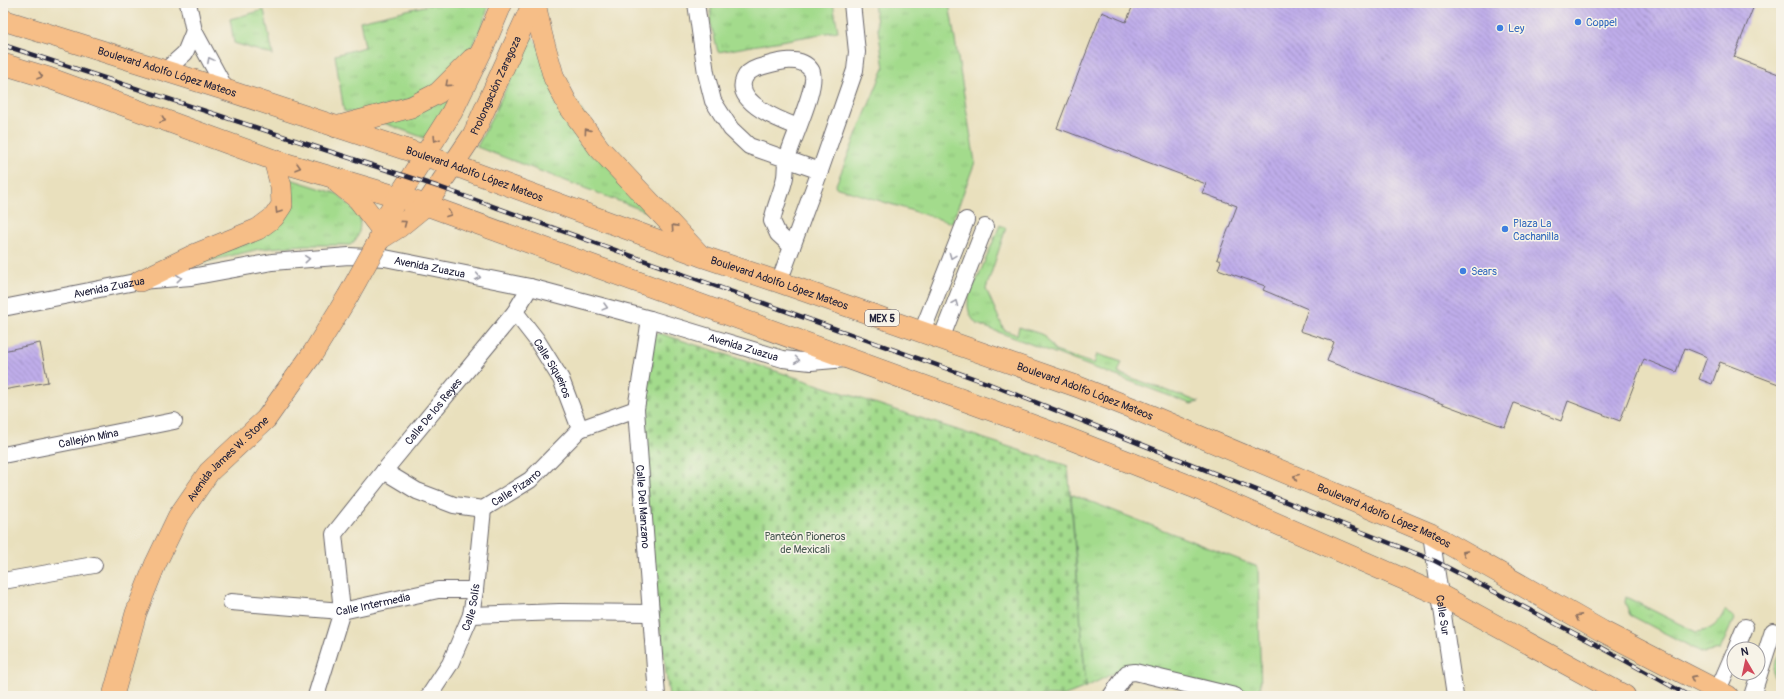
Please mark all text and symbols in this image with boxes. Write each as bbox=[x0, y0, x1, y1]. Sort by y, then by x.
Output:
place label: Coppel bbox=[1586, 16, 1617, 29]
marker: Coppel bbox=[1573, 17, 1583, 27]
place label: Ley bbox=[1508, 22, 1525, 35]
marker: Ley bbox=[1495, 23, 1505, 33]
street label: Prolongación Zaragoza bbox=[468, 34, 524, 137]
street label: Boulevard Adolfo López Mateos bbox=[96, 44, 238, 100]
one-way arrow bbox=[207, 57, 214, 65]
one-way arrow bbox=[37, 71, 44, 80]
one-way arrow bbox=[445, 79, 452, 86]
one-way arrow bbox=[159, 115, 166, 123]
one-way arrow bbox=[585, 129, 592, 136]
one-way arrow bbox=[434, 135, 441, 142]
street label: Boulevard Adolfo López Mateos bbox=[404, 144, 545, 205]
one-way arrow bbox=[295, 162, 302, 171]
one-way arrow bbox=[275, 207, 282, 214]
one-way arrow bbox=[446, 209, 453, 217]
place label: Plaza La Cachanilla bbox=[1513, 217, 1559, 243]
one-way arrow bbox=[399, 221, 406, 228]
one-way arrow bbox=[672, 224, 679, 232]
marker: Plaza La Cachanilla bbox=[1500, 224, 1510, 234]
one-way arrow bbox=[948, 252, 956, 259]
street label: Avenida Zuazua bbox=[393, 254, 466, 281]
street label: Boulevard Adolfo López Mateos bbox=[709, 254, 850, 313]
one-way arrow bbox=[304, 255, 310, 264]
place label: Sears bbox=[1471, 265, 1497, 278]
marker: Sears bbox=[1458, 266, 1468, 276]
one-way arrow bbox=[475, 272, 481, 280]
one-way arrow bbox=[176, 274, 182, 283]
street label: Avenida Zuazua bbox=[72, 275, 145, 301]
one-way arrow bbox=[951, 299, 959, 306]
one-way arrow bbox=[601, 302, 608, 311]
road number: MEX 5 bbox=[865, 310, 899, 326]
street label: Avenida Zuazua bbox=[707, 331, 780, 364]
street label: Calle Siqueiros bbox=[530, 336, 574, 400]
one-way arrow bbox=[794, 355, 800, 364]
street label: Boulevard Adolfo López Mateos bbox=[1015, 360, 1155, 423]
street label: Calle De los Reyes bbox=[402, 376, 465, 448]
street label: Avenida James W. Stone bbox=[185, 413, 272, 504]
street label: Callejón Mina bbox=[57, 426, 120, 451]
street label: Calle Del Manzano bbox=[633, 464, 652, 549]
street label: Calle Pizarro bbox=[489, 466, 544, 509]
one-way arrow bbox=[1292, 474, 1300, 482]
street label: Boulevard Adolfo López Mateos bbox=[1315, 481, 1453, 551]
park label: Panteón Pioneros de Mexicali bbox=[764, 530, 846, 556]
one-way arrow bbox=[1462, 551, 1469, 558]
street label: Calle Solís bbox=[459, 583, 483, 633]
street label: Calle Intermedia bbox=[335, 590, 411, 618]
street label: Calle Sur bbox=[1433, 594, 1452, 636]
one-way arrow bbox=[1575, 615, 1582, 622]
north arrow bbox=[1726, 641, 1766, 681]
text: N bbox=[1740, 645, 1750, 659]
one-way arrow bbox=[1690, 675, 1698, 682]

